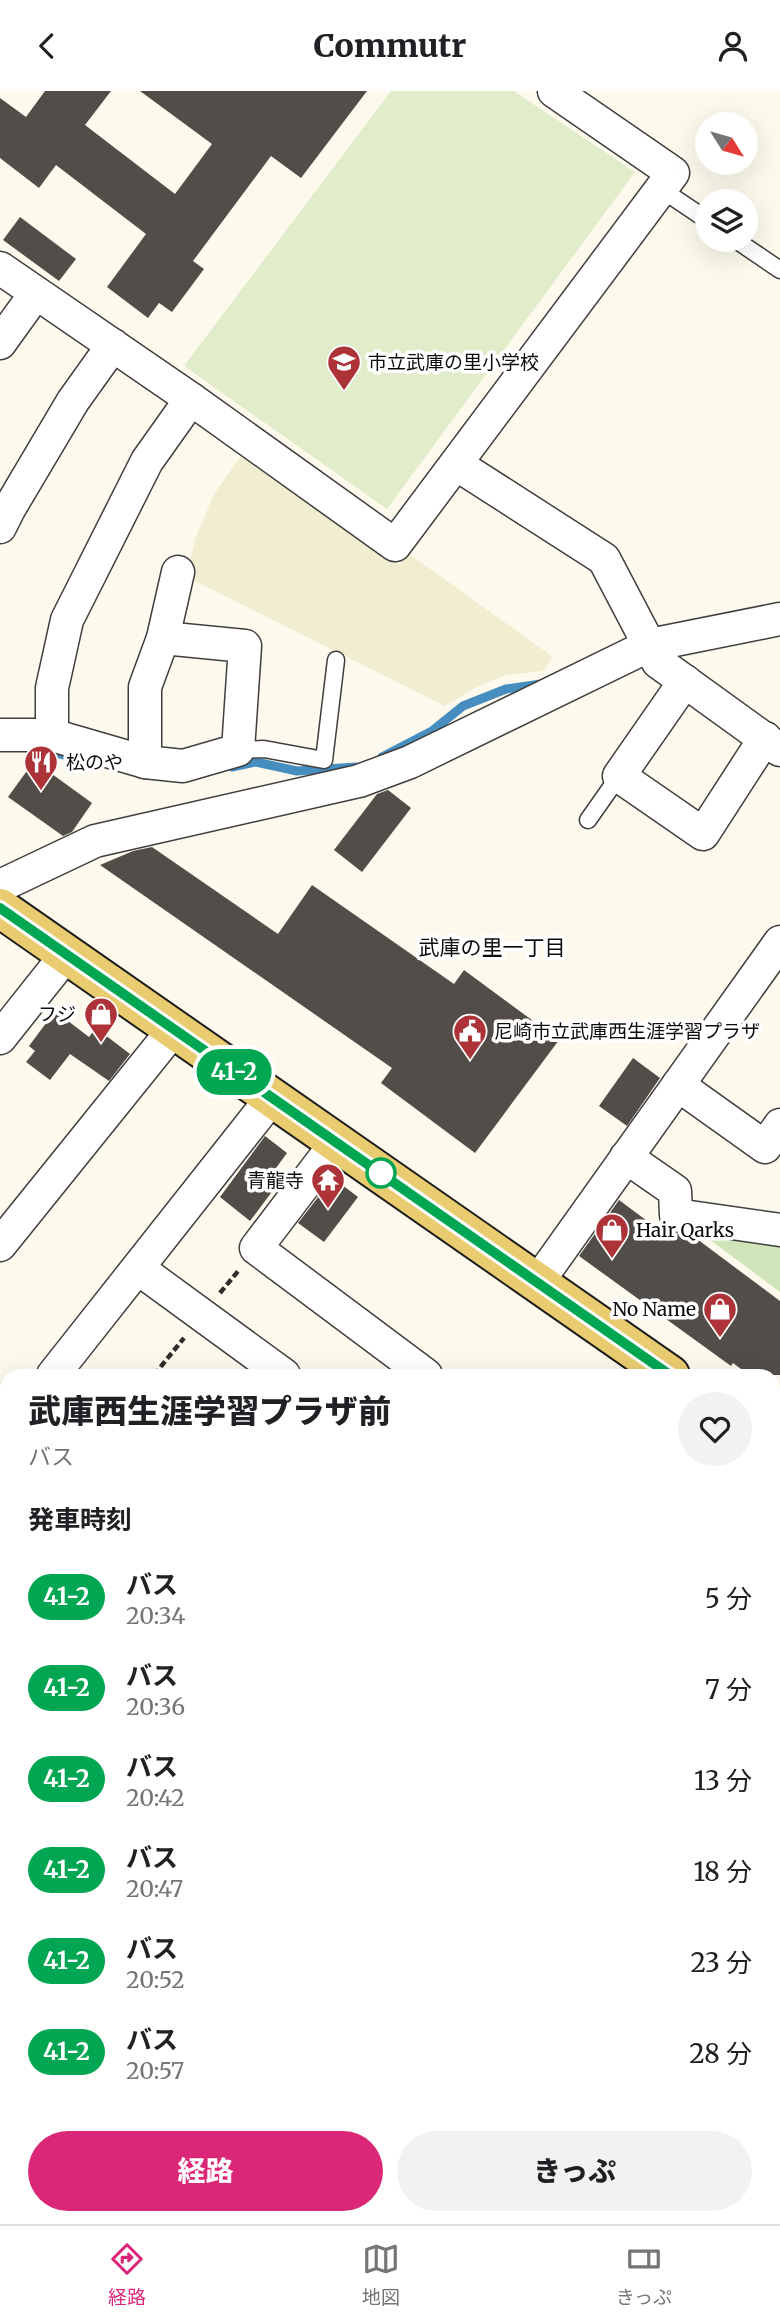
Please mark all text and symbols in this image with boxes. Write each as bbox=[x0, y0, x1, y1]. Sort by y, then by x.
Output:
text: Commutr bbox=[314, 26, 466, 66]
icon: back bbox=[28, 27, 66, 65]
icon: person bbox=[714, 27, 752, 65]
north arrow bbox=[695, 112, 758, 175]
map controls bbox=[695, 112, 758, 252]
button: layers bbox=[695, 189, 758, 252]
school or university icon: 市立武庫の里小学校 bbox=[325, 343, 363, 392]
place label: 市立武庫の里小学校 bbox=[368, 350, 539, 374]
restaurant icon: 松のや bbox=[22, 743, 60, 792]
place label: 松のや bbox=[66, 750, 123, 774]
district label: 武庫の里一丁目 bbox=[419, 934, 566, 961]
shop icon: フジ bbox=[82, 995, 120, 1044]
place label: フジ bbox=[38, 1002, 76, 1026]
public building icon: 尼崎市立武庫西生涯学習プラザ bbox=[451, 1012, 489, 1061]
place label: 尼崎市立武庫西生涯学習プラザ bbox=[494, 1019, 760, 1043]
line badge: 41-2 bbox=[185, 1049, 283, 1095]
text: 41-2 bbox=[211, 1056, 257, 1087]
unlabelled marker bbox=[366, 1158, 396, 1188]
temple icon: 青龍寺 bbox=[309, 1161, 347, 1210]
place label: 青龍寺 bbox=[247, 1168, 304, 1192]
shop icon: Hair Qarks bbox=[593, 1211, 631, 1260]
place label: Hair Qarks bbox=[636, 1218, 734, 1242]
shop icon: No Name bbox=[701, 1290, 739, 1339]
place label: No Name bbox=[612, 1297, 696, 1321]
text: 武庫西生涯学習プラザ前 bbox=[28, 1391, 391, 1432]
button: heart bbox=[678, 1392, 752, 1466]
text: バス bbox=[28, 1442, 74, 1471]
text: 発車時刻 bbox=[28, 1503, 132, 1536]
text: バス bbox=[126, 1568, 178, 1601]
text: 41-2 bbox=[43, 1581, 90, 1612]
text: 5 分 bbox=[705, 1582, 752, 1615]
text: 20:34 bbox=[126, 1601, 185, 1630]
text: バス bbox=[126, 1659, 178, 1692]
text: 41-2 bbox=[43, 1672, 90, 1703]
text: 7 分 bbox=[705, 1673, 752, 1706]
text: 20:36 bbox=[126, 1692, 185, 1721]
text: バス bbox=[126, 1750, 178, 1783]
text: 41-2 bbox=[43, 1763, 90, 1794]
text: 13 分 bbox=[694, 1764, 752, 1797]
text: 20:42 bbox=[126, 1783, 185, 1812]
text: バス bbox=[126, 1841, 178, 1874]
text: 41-2 bbox=[43, 1854, 90, 1885]
text: 18 分 bbox=[693, 1855, 752, 1888]
text: 20:47 bbox=[126, 1874, 183, 1903]
text: バス bbox=[126, 1932, 178, 1965]
text: 41-2 bbox=[43, 1945, 90, 1976]
text: 23 分 bbox=[690, 1946, 752, 1979]
text: 20:52 bbox=[126, 1965, 185, 1994]
text: バス bbox=[126, 2023, 178, 2056]
text: 41-2 bbox=[43, 2036, 90, 2067]
text: 28 分 bbox=[689, 2037, 752, 2070]
text: 20:57 bbox=[126, 2056, 184, 2085]
button: 経路 bbox=[28, 2131, 383, 2211]
button: きっぷ bbox=[397, 2131, 752, 2211]
tab: 経路 bbox=[108, 2240, 146, 2309]
tab: 地図 bbox=[362, 2240, 400, 2309]
tab: きっぷ bbox=[616, 2240, 672, 2309]

